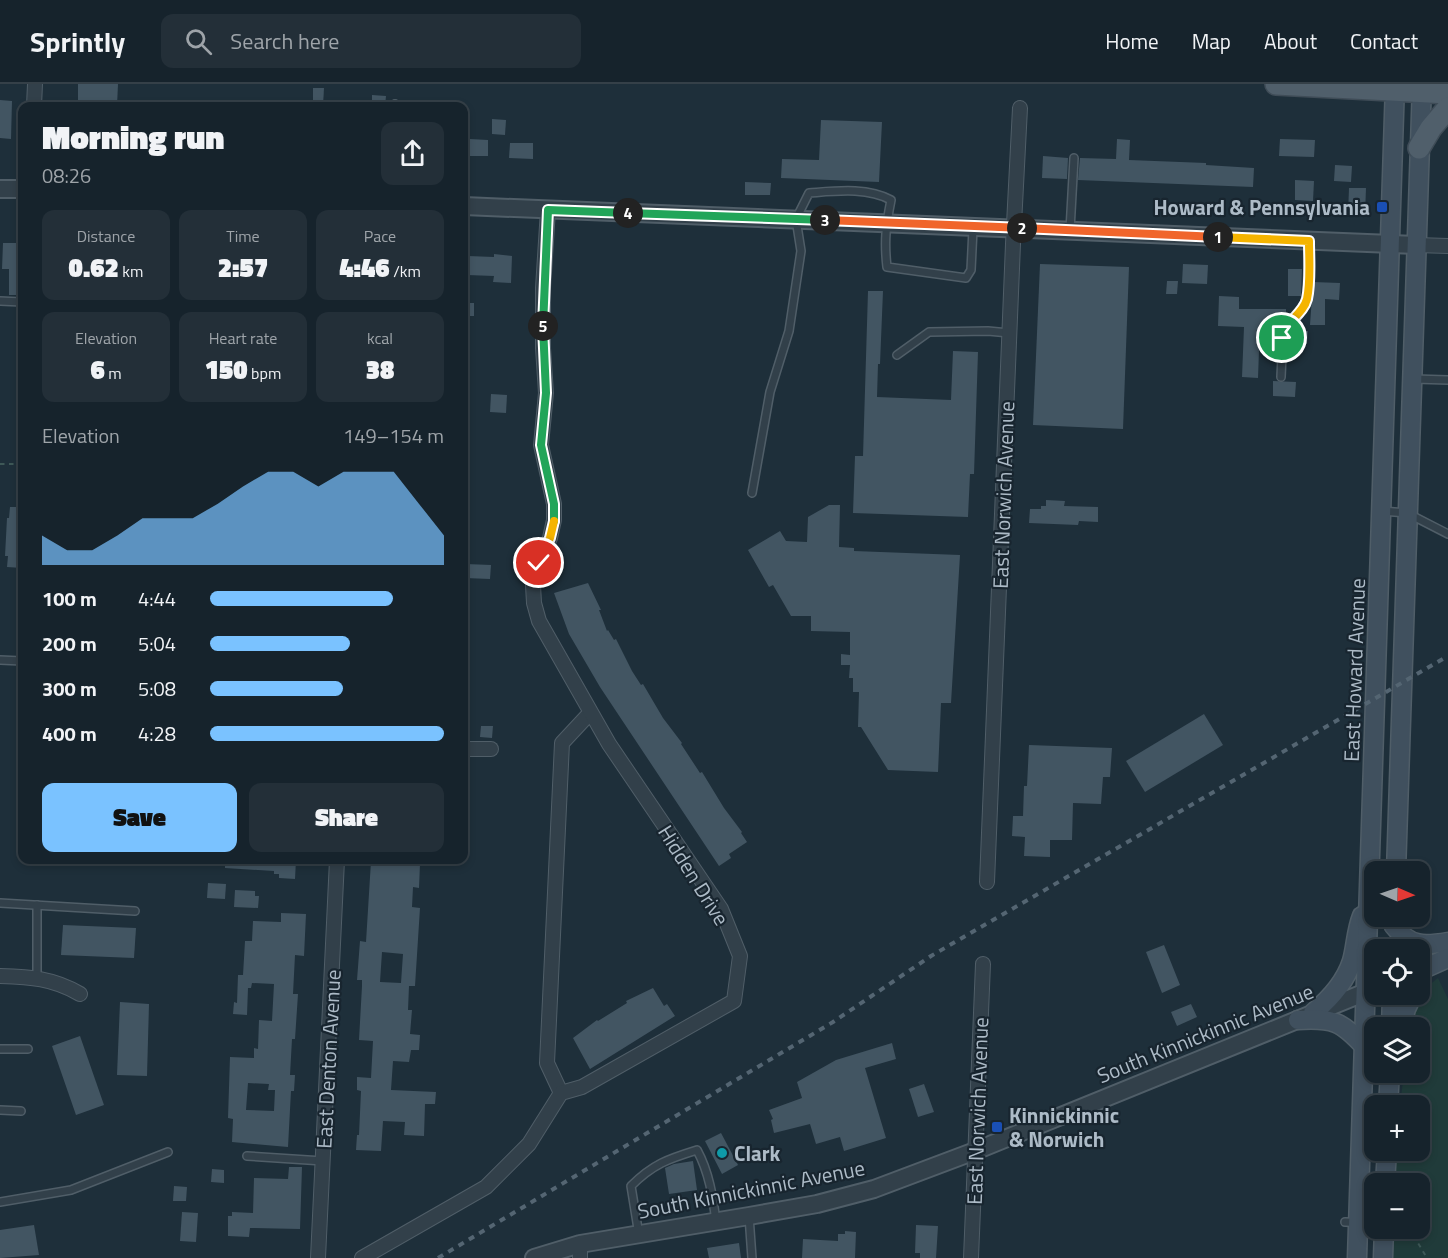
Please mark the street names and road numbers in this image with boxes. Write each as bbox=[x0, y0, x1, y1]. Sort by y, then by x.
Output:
street label: East Norwich Avenue bbox=[984, 401, 1022, 589]
street label: East Howard Avenue bbox=[1335, 578, 1373, 762]
street label: Hidden Drive bbox=[650, 818, 738, 932]
street label: East Denton Avenue bbox=[307, 969, 349, 1149]
street label: South Kinnickinnic Avenue bbox=[1092, 975, 1318, 1091]
street label: East Norwich Avenue bbox=[958, 1017, 996, 1205]
street label: South Kinnickinnic Avenue bbox=[635, 1151, 867, 1227]

